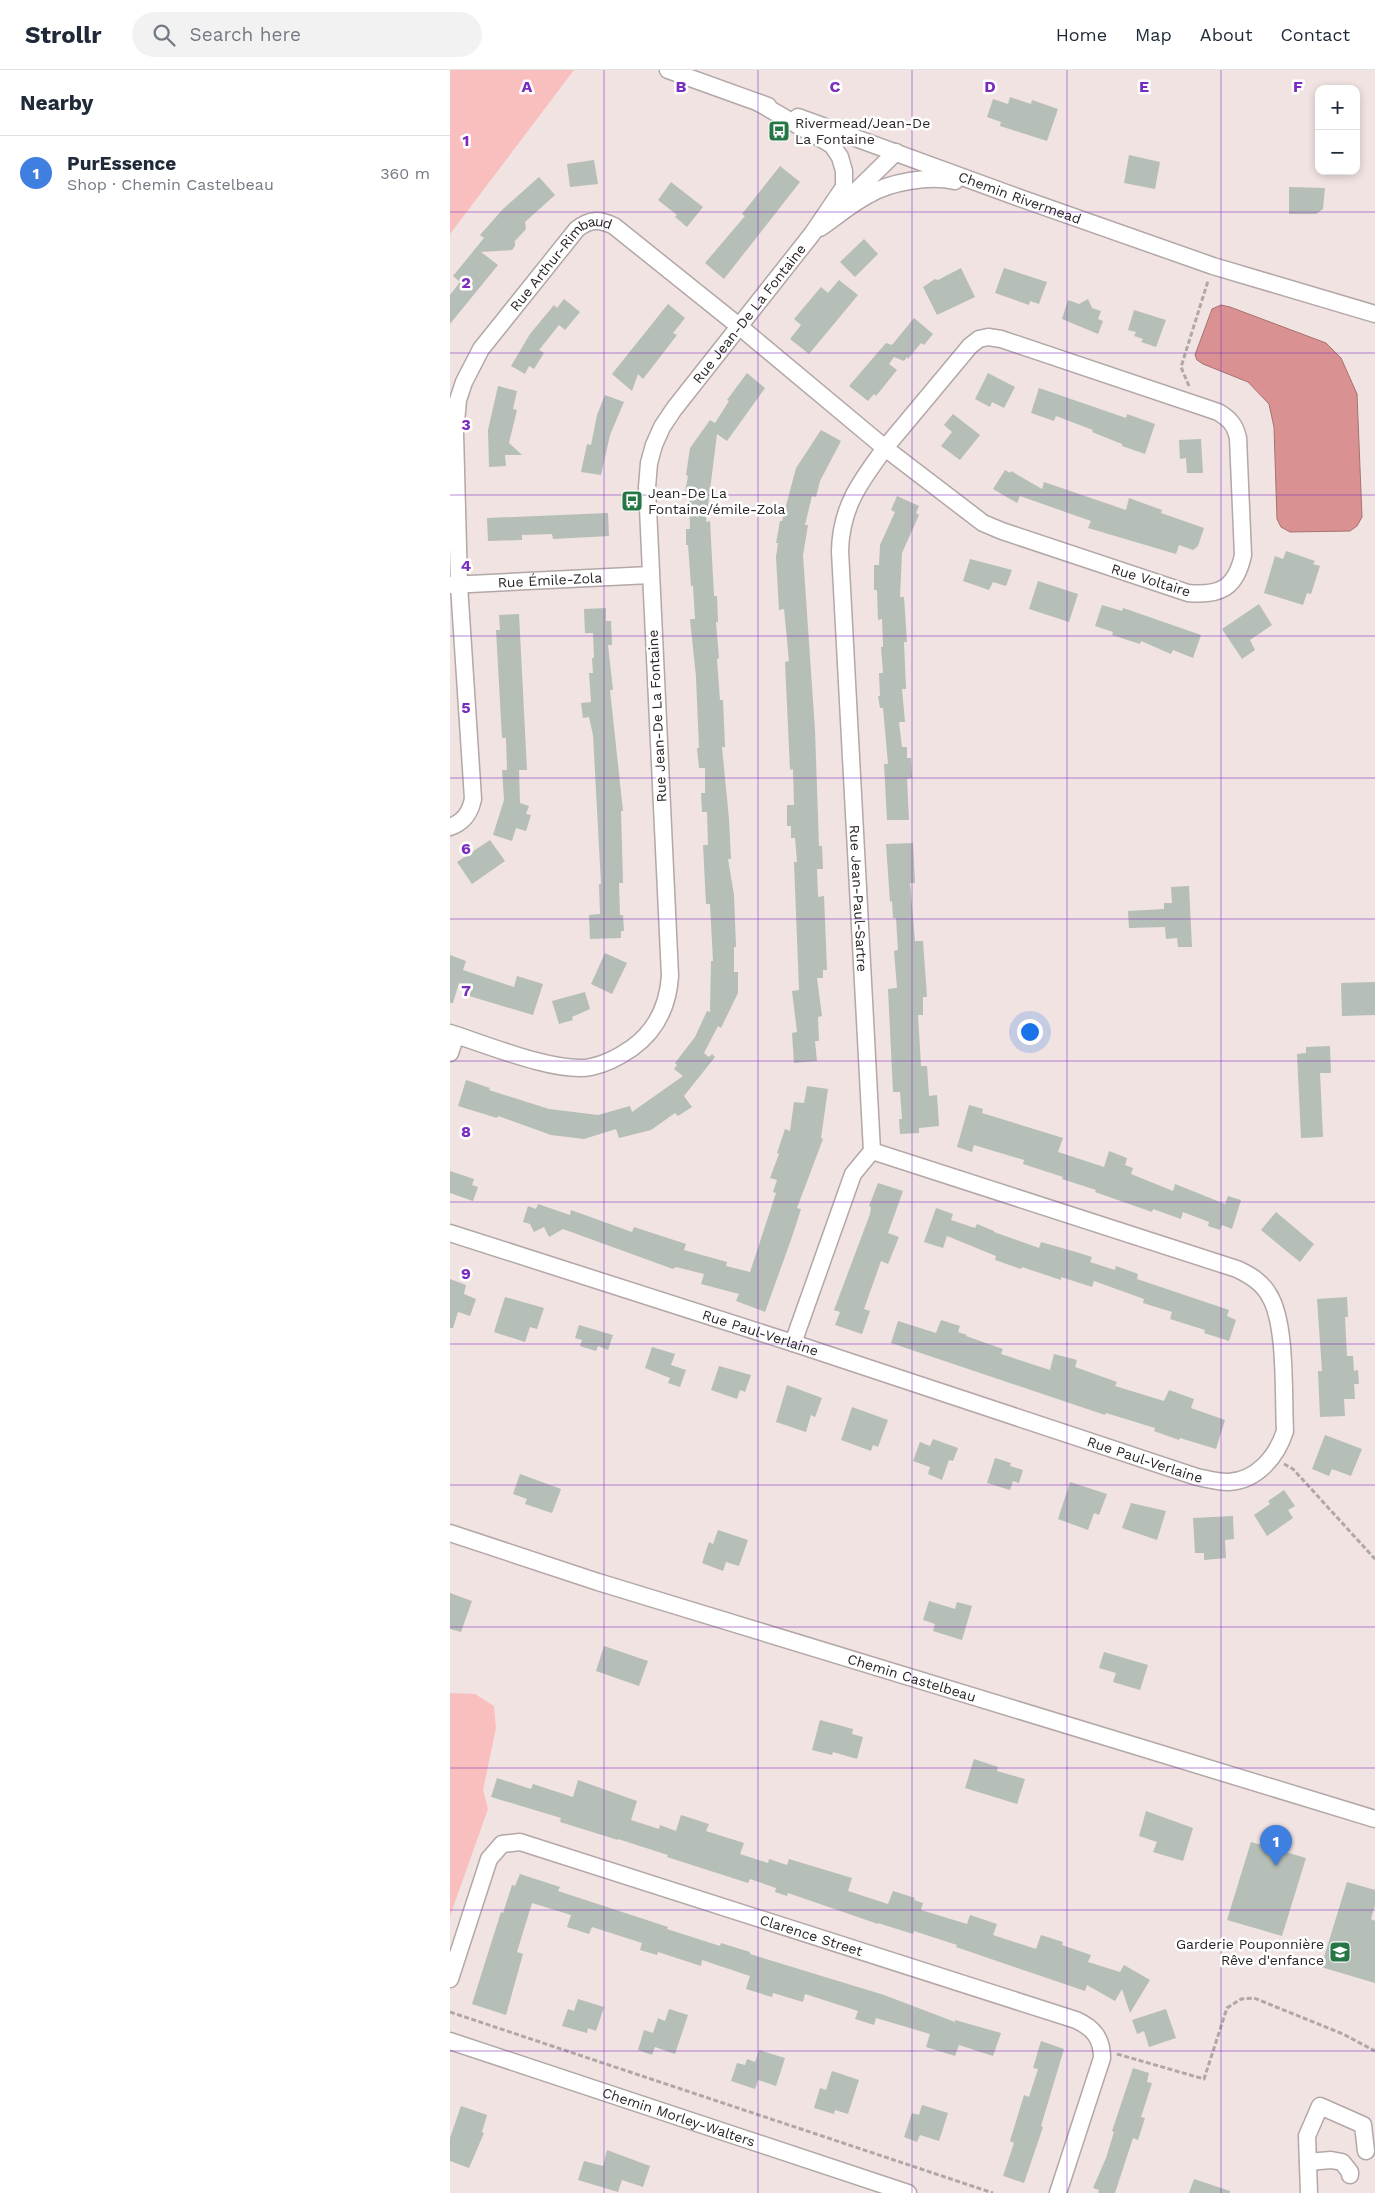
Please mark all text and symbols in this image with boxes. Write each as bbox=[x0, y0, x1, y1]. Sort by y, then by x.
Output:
search box bbox=[132, 12, 482, 57]
text: Strollr bbox=[25, 21, 102, 49]
icon: search bbox=[150, 21, 178, 49]
text: Search here bbox=[190, 23, 301, 46]
text: Home bbox=[1056, 24, 1107, 45]
text: Map bbox=[1135, 24, 1172, 45]
text: About bbox=[1200, 24, 1252, 45]
text: Contact bbox=[1280, 24, 1350, 45]
text: A bbox=[522, 77, 533, 96]
text: B bbox=[676, 77, 687, 96]
text: C bbox=[830, 77, 841, 96]
text: D bbox=[984, 77, 996, 96]
text: E bbox=[1139, 77, 1149, 96]
text: F bbox=[1293, 77, 1303, 96]
map controls bbox=[1315, 85, 1360, 175]
button: + bbox=[1315, 85, 1360, 130]
text: Nearby bbox=[20, 90, 93, 115]
place label: Rivermead/Jean-De La Fontaine bbox=[795, 115, 930, 147]
bus stop icon: Rivermead/Jean-De La Fontaine bbox=[767, 119, 791, 143]
button: − bbox=[1315, 130, 1360, 175]
text: 1 bbox=[463, 131, 469, 150]
text: PurEssence bbox=[67, 152, 176, 175]
text: 1 bbox=[33, 164, 39, 183]
text: 360 m bbox=[380, 164, 430, 183]
street label: Chemin Rivermead bbox=[956, 168, 1083, 227]
text: Shop · Chemin Castelbeau bbox=[67, 175, 274, 194]
street label: Rue Arthur-Rimbaud bbox=[507, 213, 614, 314]
street label: Rue Jean-De La Fontaine bbox=[689, 241, 809, 387]
text: 2 bbox=[461, 273, 471, 292]
text: 3 bbox=[461, 415, 471, 434]
place label: Jean-De La Fontaine/émile-Zola bbox=[648, 485, 786, 517]
bus stop icon: Jean-De La Fontaine/émile-Zola bbox=[620, 489, 644, 513]
text: 4 bbox=[461, 556, 471, 575]
street label: Rue Voltaire bbox=[1109, 560, 1193, 600]
street label: Rue Émile-Zola bbox=[497, 569, 603, 591]
street label: Rue Jean-De La Fontaine bbox=[644, 629, 670, 803]
text: 5 bbox=[461, 698, 471, 717]
street label: Rue Jean-Paul-Sartre bbox=[847, 824, 870, 972]
text: 6 bbox=[461, 839, 471, 858]
text: 7 bbox=[461, 981, 471, 1000]
your location bbox=[1017, 1019, 1043, 1045]
text: 8 bbox=[461, 1122, 471, 1141]
text: 9 bbox=[461, 1264, 471, 1283]
street label: Rue Paul-Verlaine bbox=[700, 1306, 820, 1359]
street label: Rue Paul-Verlaine bbox=[1085, 1433, 1204, 1486]
street label: Chemin Castelbeau bbox=[846, 1651, 978, 1705]
pin: 1 bbox=[1260, 1825, 1292, 1866]
street label: Clarence Street bbox=[758, 1911, 865, 1959]
place label: Garderie Pouponnière Rêve d'enfance bbox=[1176, 1936, 1324, 1968]
school or university icon: Garderie Pouponnière Rêve d'enfance bbox=[1328, 1940, 1352, 1964]
street label: Chemin Morley-Walters bbox=[600, 2084, 757, 2150]

